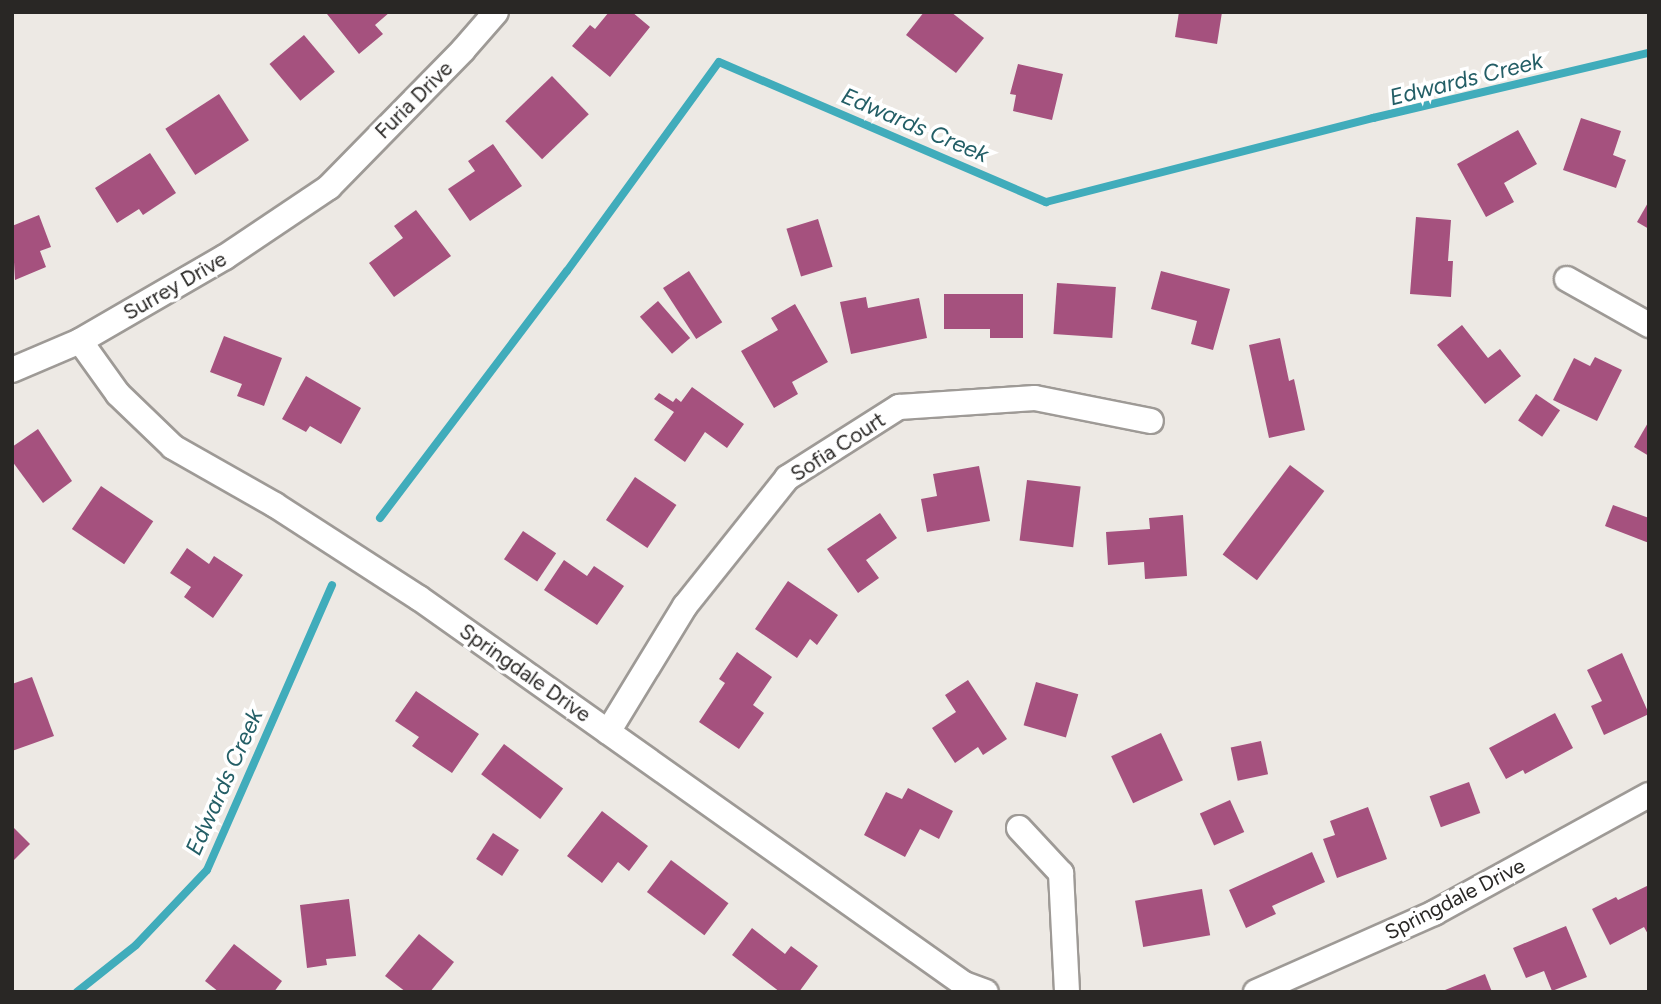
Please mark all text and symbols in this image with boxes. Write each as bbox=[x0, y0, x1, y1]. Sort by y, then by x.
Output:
water label: Edwards Creek bbox=[1387, 47, 1545, 111]
street label: Furia Drive bbox=[370, 56, 458, 144]
water label: Edwards Creek bbox=[837, 82, 993, 168]
street label: Surrey Drive bbox=[119, 246, 231, 326]
street label: Sofia Court bbox=[786, 407, 890, 487]
street label: Springdale Drive bbox=[455, 618, 595, 728]
water label: Edwards Creek bbox=[179, 705, 269, 859]
street label: Springdale Drive bbox=[1381, 853, 1529, 945]

